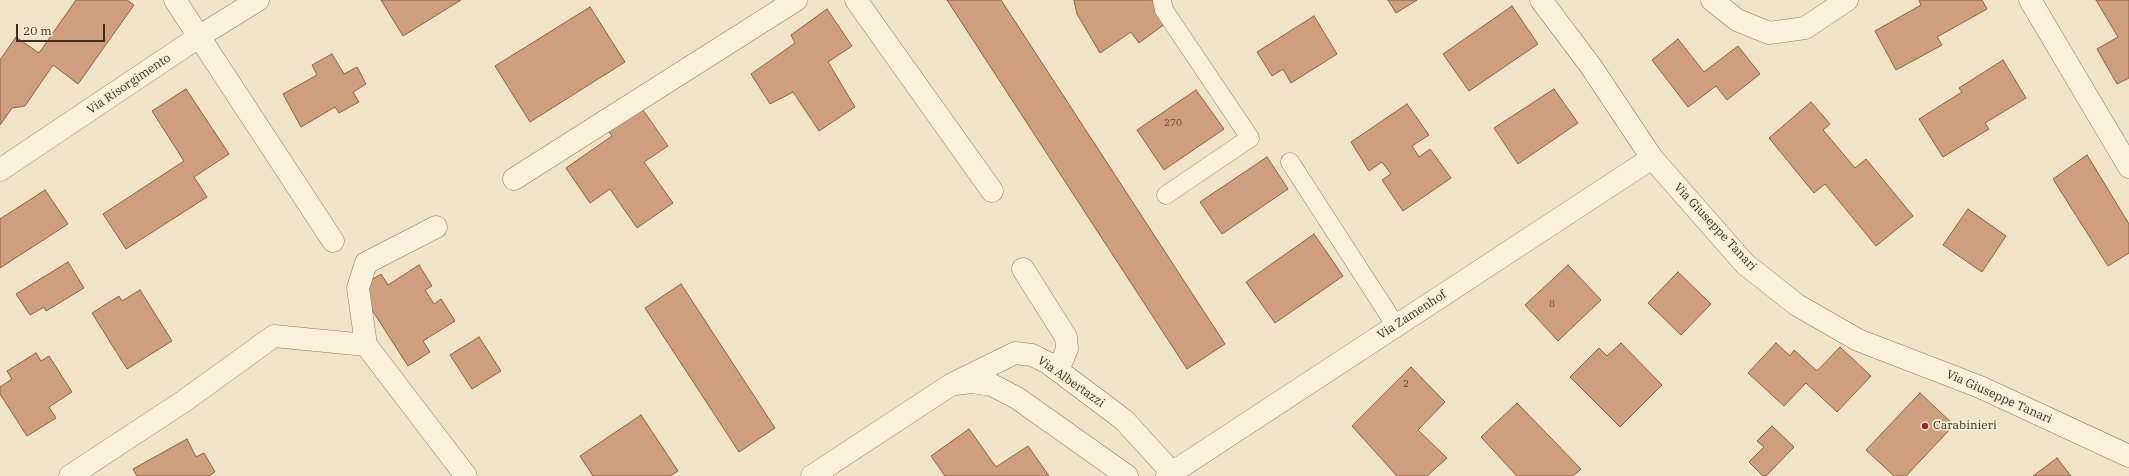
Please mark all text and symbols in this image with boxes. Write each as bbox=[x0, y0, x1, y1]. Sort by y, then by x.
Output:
scale bar bbox=[18, 16, 107, 42]
text: 20 m bbox=[23, 23, 52, 38]
street label: Via Risorgimento bbox=[85, 51, 173, 117]
house number: 270 bbox=[1164, 117, 1182, 129]
street label: Via Giuseppe Tanari bbox=[1671, 180, 1759, 274]
street label: Via Zamenhof bbox=[1375, 287, 1449, 343]
house number: 8 bbox=[1549, 298, 1555, 310]
street label: Via Albertazzi bbox=[1035, 354, 1107, 410]
street label: Via Giuseppe Tanari bbox=[1944, 367, 2054, 427]
house number: 2 bbox=[1403, 378, 1409, 390]
place label: Carabinieri bbox=[1933, 419, 1997, 433]
marker: Carabinieri bbox=[1920, 421, 1930, 431]

